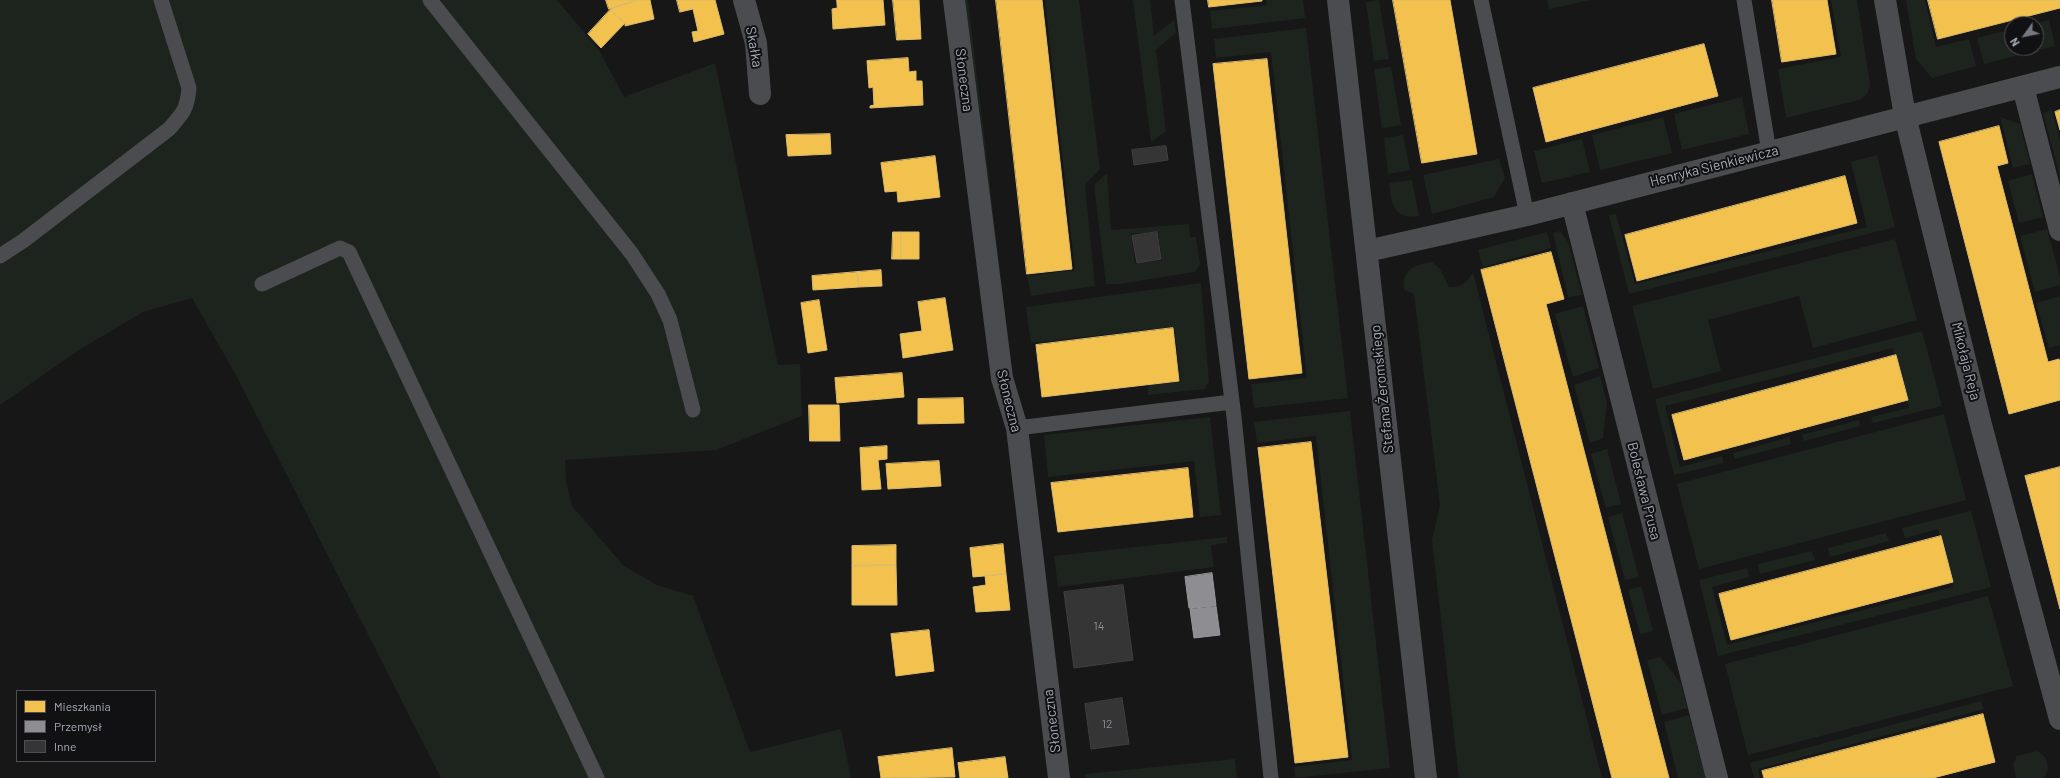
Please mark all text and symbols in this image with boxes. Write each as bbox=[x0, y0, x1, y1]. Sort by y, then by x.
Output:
north arrow bbox=[2004, 16, 2044, 56]
street label: Skałka bbox=[742, 25, 766, 69]
text: N bbox=[2007, 36, 2022, 49]
street label: Słoneczna bbox=[952, 47, 976, 113]
street label: Henryka Sienkiewicza bbox=[1648, 142, 1780, 190]
street label: Mikołaja Reja bbox=[1948, 320, 1984, 402]
street label: Stefana Żeromskiego bbox=[1367, 324, 1397, 454]
street label: Słoneczna bbox=[993, 368, 1025, 434]
street label: Bolesława Prusa bbox=[1624, 440, 1664, 542]
house number: 14 bbox=[1094, 619, 1104, 633]
street label: Słoneczna bbox=[1040, 688, 1064, 754]
legend bbox=[16, 690, 156, 762]
text: Mieszkania bbox=[54, 699, 111, 713]
house number: 12 bbox=[1102, 717, 1112, 731]
text: Przemysł bbox=[54, 719, 102, 733]
text: Inne bbox=[54, 739, 76, 753]

